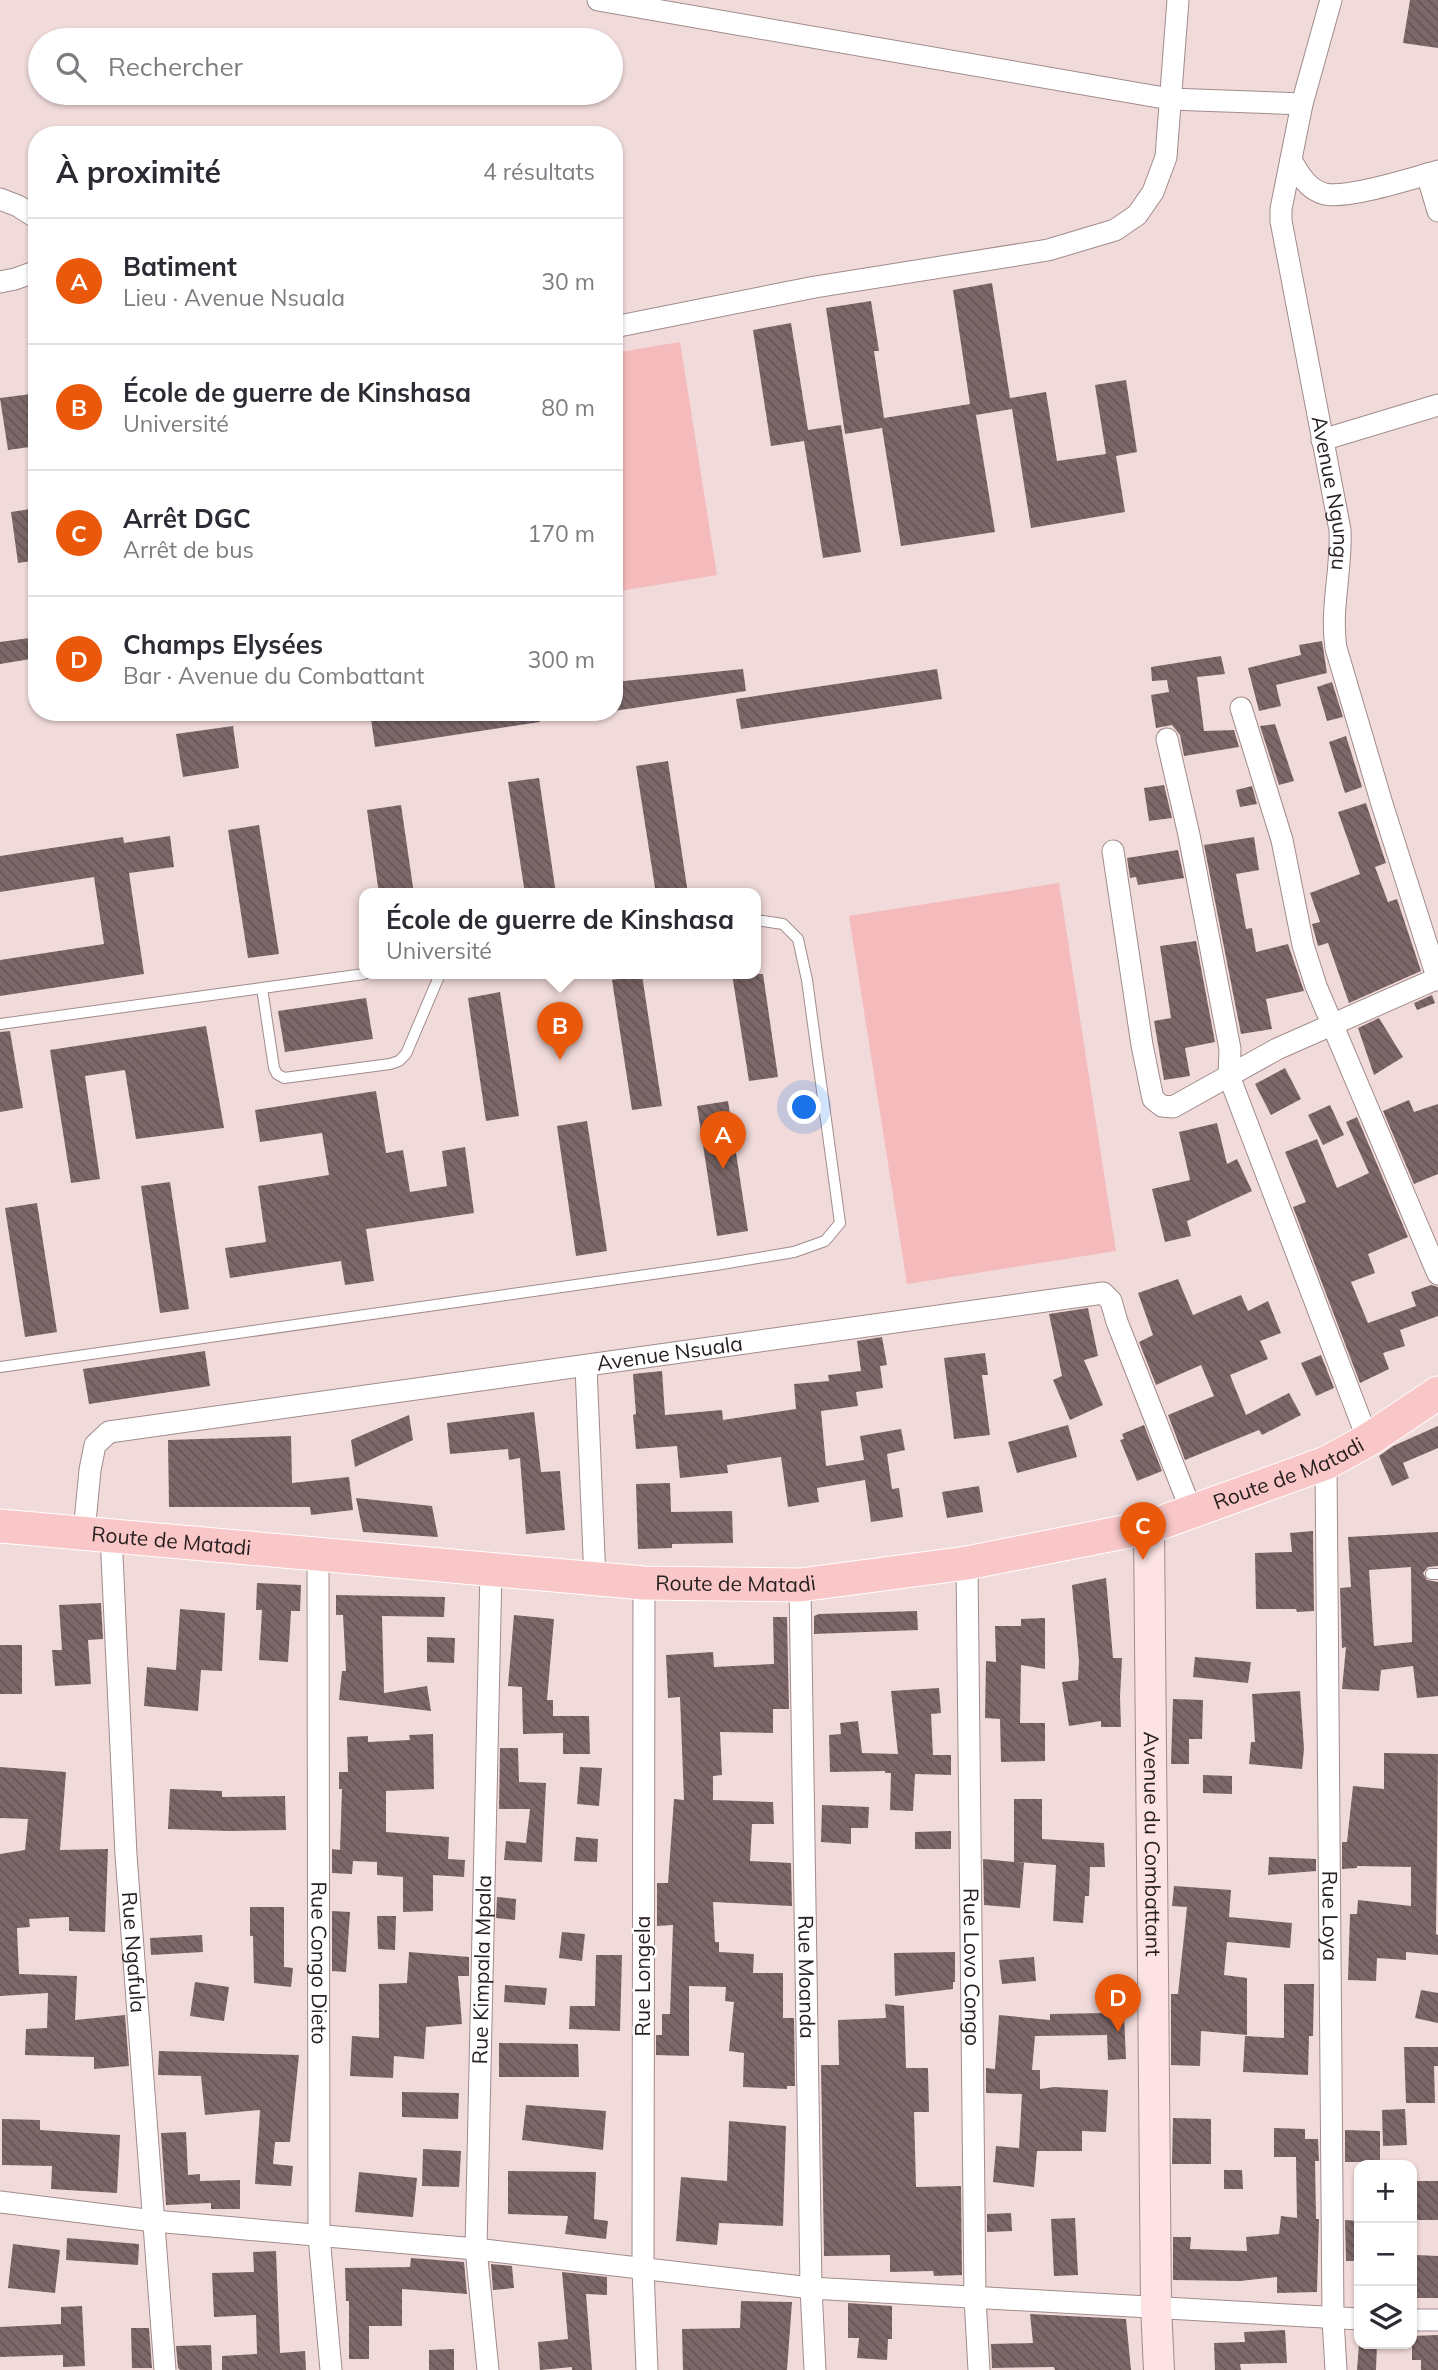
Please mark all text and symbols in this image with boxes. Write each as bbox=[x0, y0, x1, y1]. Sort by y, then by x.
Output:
search box bbox=[28, 28, 623, 105]
icon: search bbox=[52, 48, 90, 86]
text: Rechercher bbox=[108, 50, 243, 83]
text: À proximité bbox=[56, 153, 221, 191]
text: 4 résultats bbox=[483, 157, 595, 186]
text: Batiment bbox=[123, 250, 237, 283]
text: A bbox=[70, 267, 88, 296]
text: 30 m bbox=[541, 267, 595, 296]
text: Lieu · Avenue Nsuala bbox=[123, 283, 345, 312]
text: École de guerre de Kinshasa bbox=[123, 376, 471, 409]
text: B bbox=[71, 393, 87, 422]
text: 80 m bbox=[541, 393, 595, 422]
text: Université bbox=[123, 409, 229, 438]
street label: Avenue Ngungu bbox=[1307, 414, 1354, 572]
text: Arrêt DGC bbox=[123, 502, 251, 535]
text: C bbox=[71, 519, 87, 548]
text: 170 m bbox=[527, 519, 595, 548]
text: Arrêt de bus bbox=[123, 535, 254, 564]
text: Champs Elysées bbox=[123, 628, 323, 661]
text: D bbox=[70, 645, 88, 674]
text: 300 m bbox=[527, 645, 595, 674]
text: Bar · Avenue du Combattant bbox=[123, 661, 424, 690]
popup bbox=[359, 888, 761, 979]
text: École de guerre de Kinshasa bbox=[386, 903, 734, 936]
text: Université bbox=[386, 936, 492, 965]
pin: B bbox=[537, 1002, 583, 1060]
your location bbox=[787, 1090, 821, 1124]
pin: A bbox=[700, 1111, 746, 1169]
street label: Avenue Nsuala bbox=[595, 1330, 744, 1376]
street label: Route de Matadi bbox=[1209, 1431, 1368, 1515]
pin: C bbox=[1120, 1502, 1166, 1560]
street label: Route de Matadi bbox=[90, 1520, 252, 1560]
street label: Route de Matadi bbox=[655, 1569, 817, 1597]
street label: Avenue du Combattant bbox=[1139, 1731, 1167, 1957]
street label: Rue Loya bbox=[1317, 1871, 1344, 1961]
street label: Rue Kimpala Mpala bbox=[466, 1875, 496, 2065]
street label: Rue Congo Dieto bbox=[306, 1881, 333, 2045]
street label: Rue Lovo Congo bbox=[959, 1888, 986, 2046]
street label: Rue Ngafula bbox=[117, 1891, 152, 2014]
street label: Rue Moanda bbox=[793, 1915, 821, 2039]
street label: Rue Longela bbox=[629, 1916, 655, 2036]
pin: D bbox=[1095, 1974, 1141, 2032]
map controls bbox=[1354, 2160, 1417, 2349]
button: + bbox=[1354, 2160, 1417, 2223]
button: − bbox=[1354, 2223, 1417, 2286]
button: layers bbox=[1354, 2286, 1417, 2349]

